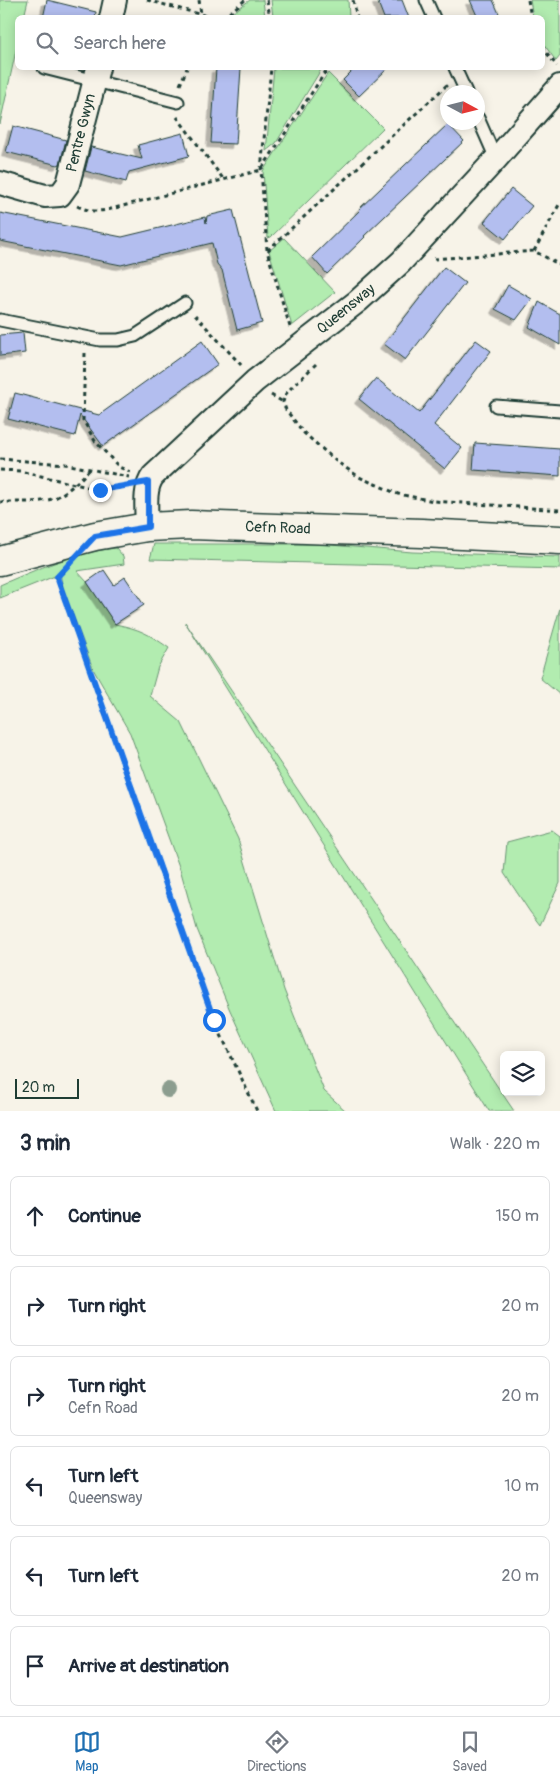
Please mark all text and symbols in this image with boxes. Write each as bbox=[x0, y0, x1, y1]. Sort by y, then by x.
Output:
search box bbox=[15, 15, 545, 70]
icon: search bbox=[33, 29, 61, 57]
text: Search here bbox=[73, 31, 166, 55]
north arrow bbox=[440, 85, 485, 130]
street label: Pentre Gwyn bbox=[62, 92, 100, 174]
street label: Queensway bbox=[313, 279, 379, 338]
route end bbox=[89, 479, 112, 502]
street label: Cefn Road bbox=[245, 517, 311, 539]
route start bbox=[203, 1009, 226, 1032]
map controls bbox=[500, 1051, 545, 1096]
button: layers bbox=[500, 1051, 545, 1096]
scale bar bbox=[15, 1076, 79, 1099]
text: 20 m bbox=[22, 1079, 55, 1096]
text: 3 min bbox=[20, 1130, 70, 1157]
text: Walk · 220 m bbox=[450, 1134, 540, 1154]
icon: ahead bbox=[21, 1202, 49, 1230]
text: Continue bbox=[68, 1204, 141, 1228]
text: 150 m bbox=[495, 1206, 539, 1226]
icon: right bbox=[21, 1292, 49, 1320]
text: Turn right bbox=[68, 1294, 146, 1318]
text: 20 m bbox=[501, 1296, 539, 1316]
text: Turn right bbox=[68, 1374, 146, 1398]
icon: right bbox=[21, 1382, 49, 1410]
text: 20 m bbox=[501, 1386, 539, 1406]
text: Cefn Road bbox=[68, 1398, 138, 1418]
text: Turn left bbox=[68, 1464, 138, 1488]
icon: left bbox=[21, 1472, 49, 1500]
text: 10 m bbox=[504, 1476, 539, 1496]
text: Queensway bbox=[68, 1488, 142, 1508]
icon: left bbox=[21, 1562, 49, 1590]
text: Turn left bbox=[68, 1564, 138, 1588]
text: 20 m bbox=[501, 1566, 539, 1586]
icon: arrive bbox=[21, 1652, 49, 1680]
text: Arrive at destination bbox=[68, 1654, 229, 1678]
tab: Map bbox=[73, 1728, 101, 1775]
tab: Directions bbox=[247, 1728, 306, 1775]
tab: Saved bbox=[452, 1728, 487, 1775]

